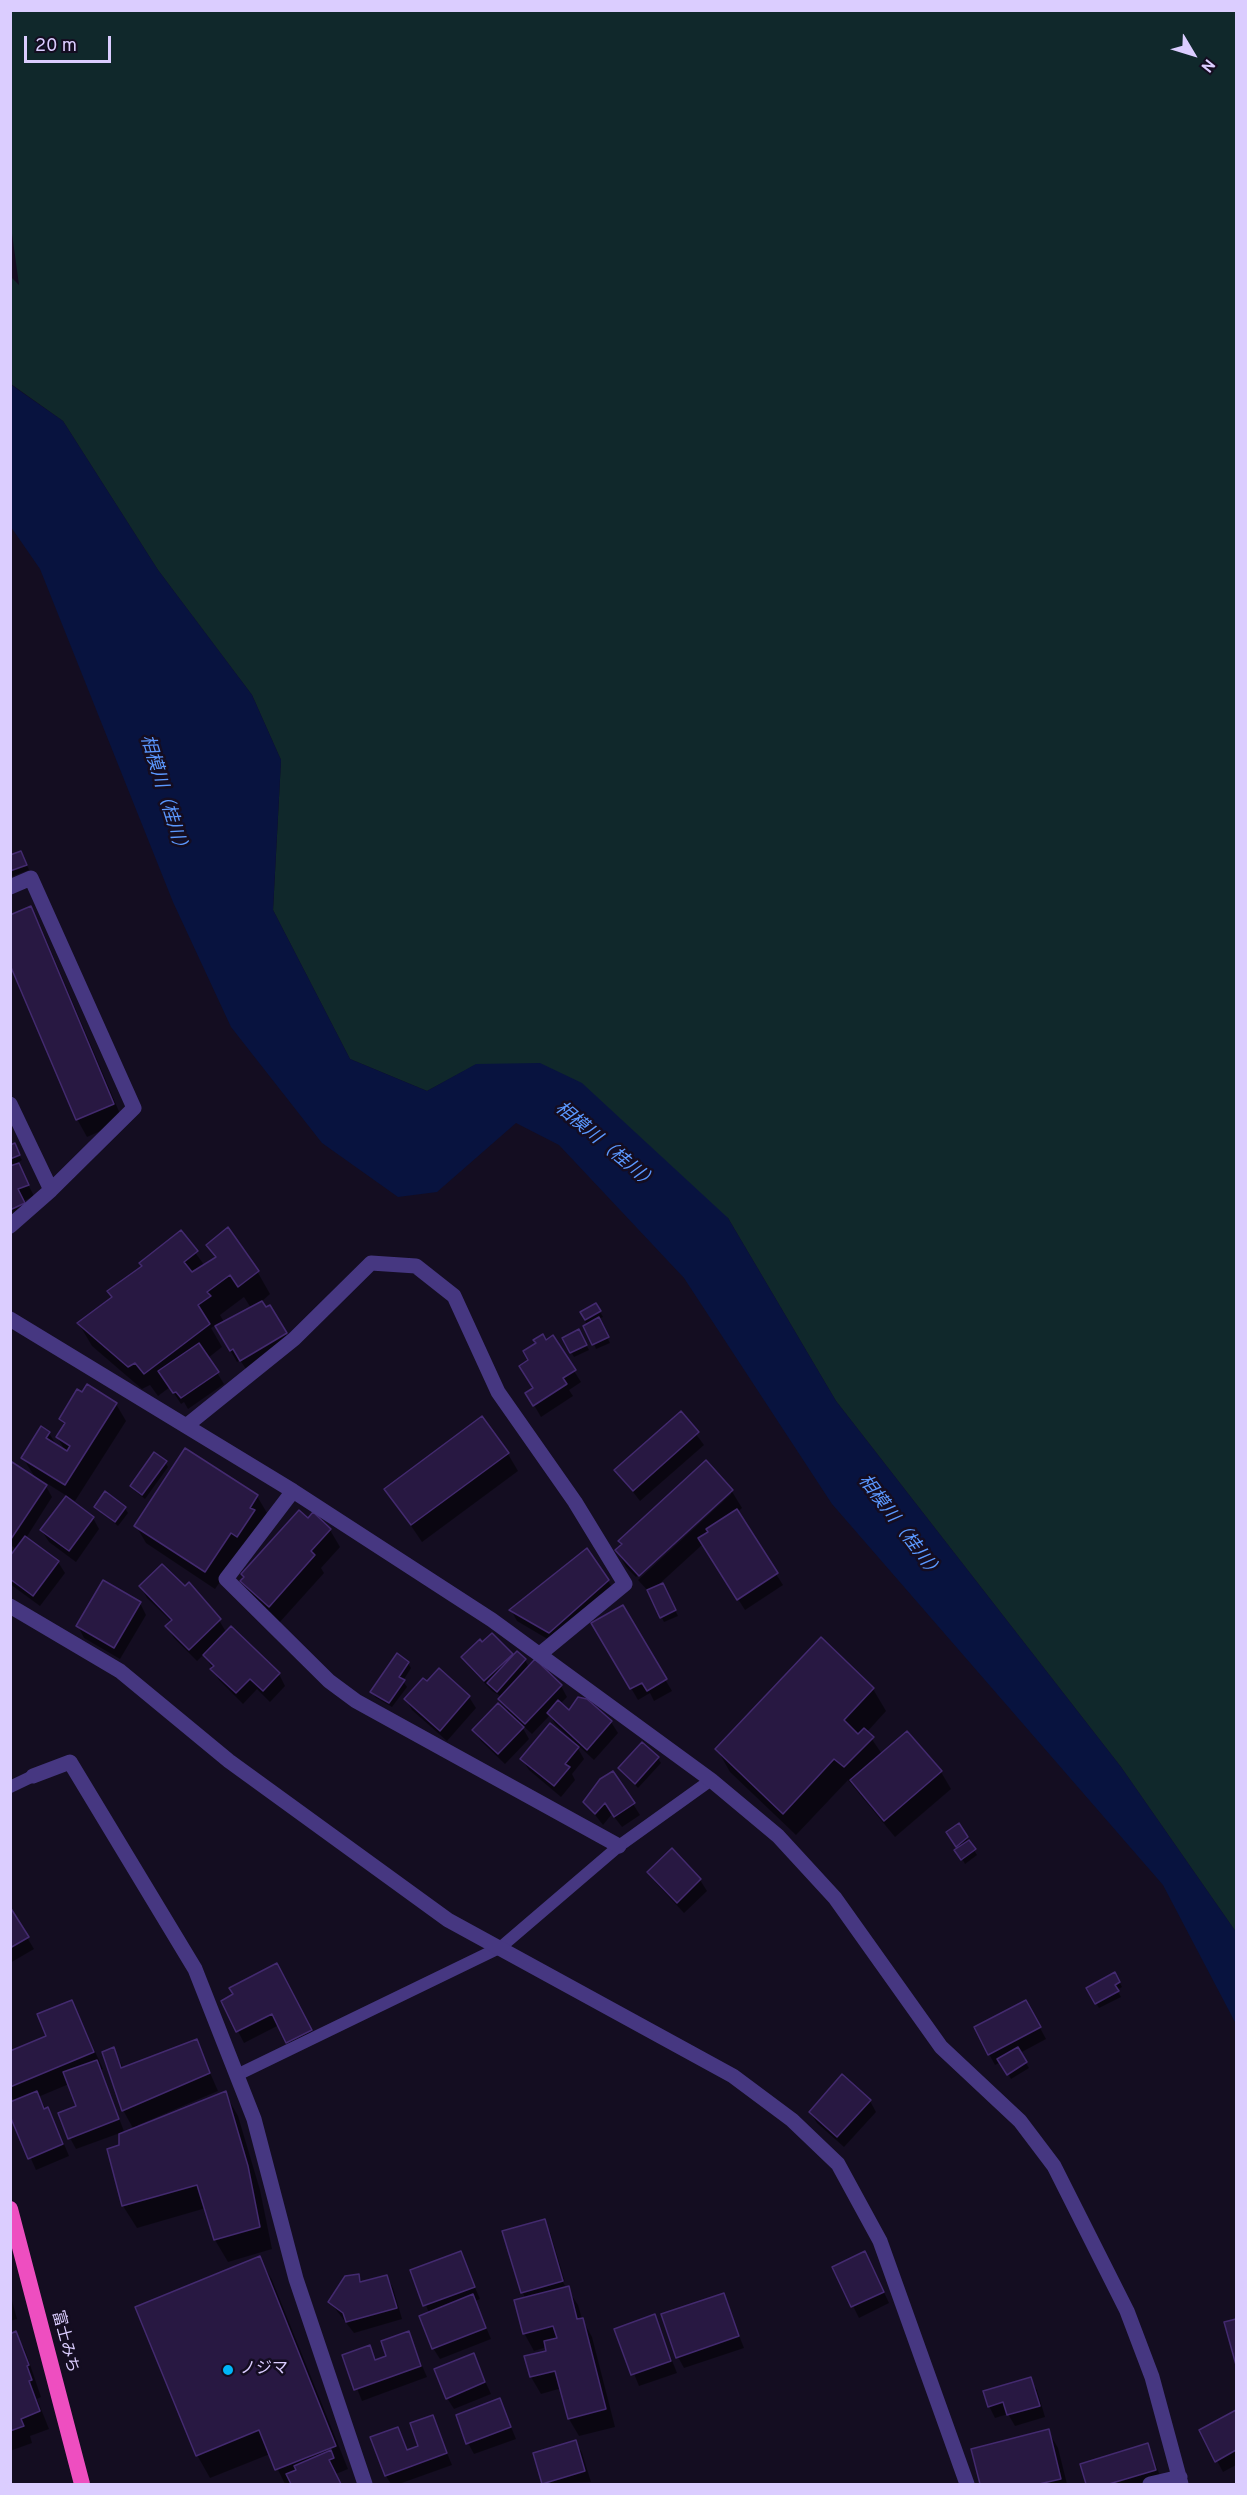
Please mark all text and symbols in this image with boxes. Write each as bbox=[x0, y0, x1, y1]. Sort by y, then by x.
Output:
scale bar bbox=[27, 24, 114, 62]
north arrow bbox=[1163, 24, 1223, 84]
text: 20 m bbox=[35, 35, 77, 58]
text: N bbox=[1196, 54, 1219, 76]
water label: 相模川（桂川） bbox=[134, 733, 192, 859]
water label: 相模川（桂川） bbox=[550, 1098, 660, 1196]
water label: 相模川（桂川） bbox=[852, 1471, 946, 1585]
street label: 富士みち bbox=[46, 2309, 82, 2375]
place label: ノジマ bbox=[240, 2360, 288, 2380]
marker: ノジマ bbox=[221, 2363, 235, 2377]

